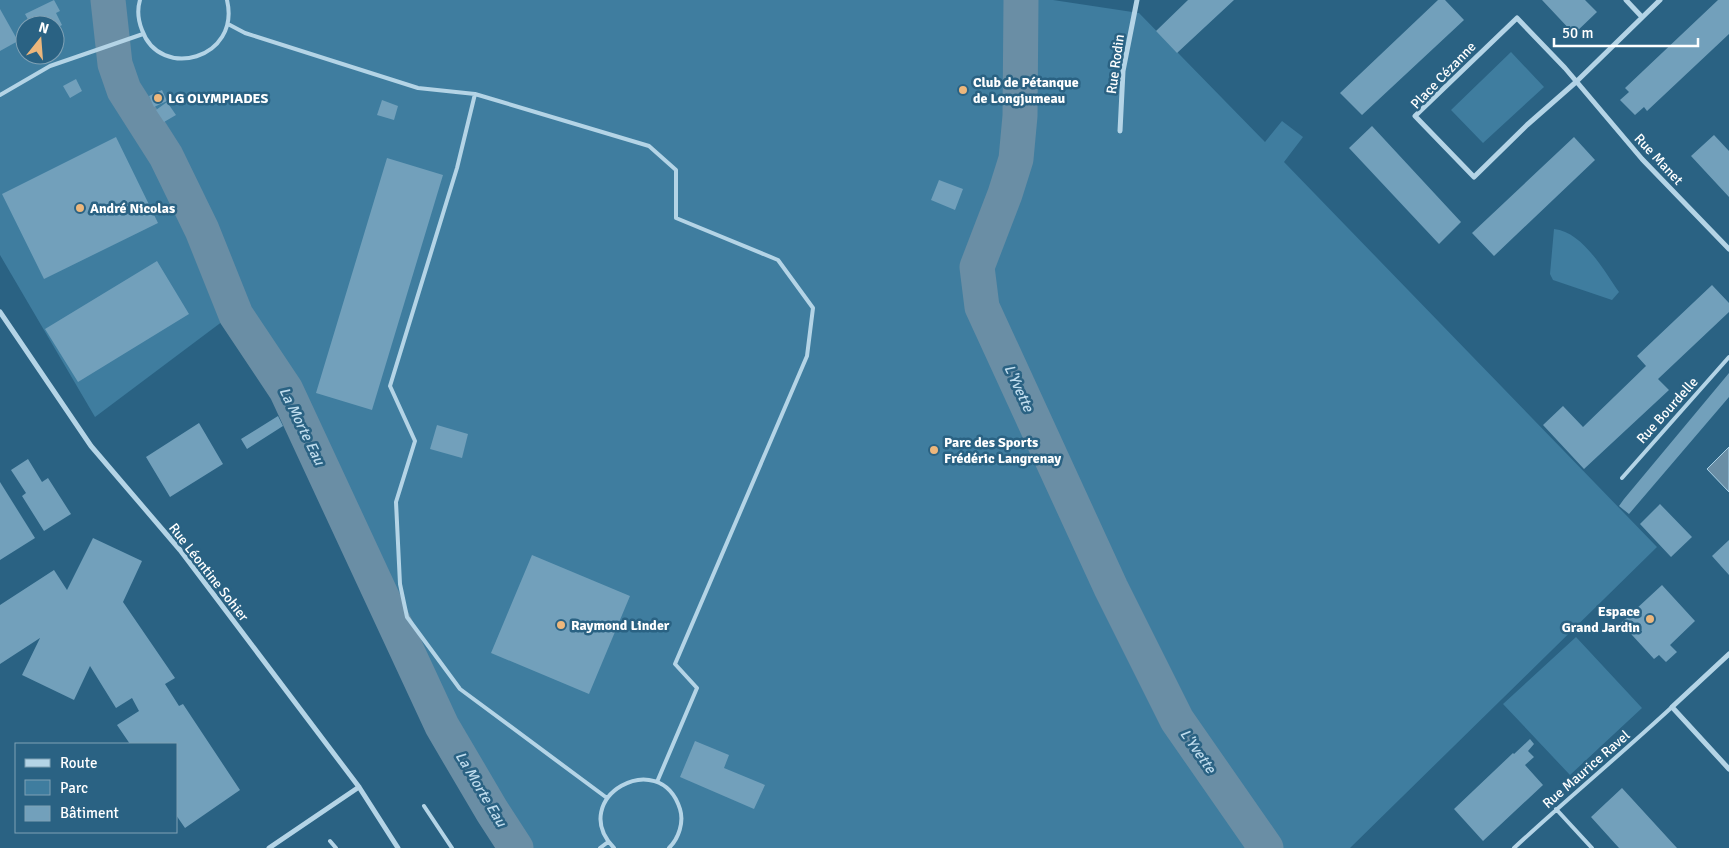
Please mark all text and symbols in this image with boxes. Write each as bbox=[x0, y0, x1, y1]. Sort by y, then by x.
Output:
north arrow bbox=[15, 15, 65, 65]
scale bar bbox=[1554, 15, 1698, 47]
text: N bbox=[37, 18, 51, 38]
text: 50 m bbox=[1562, 24, 1593, 42]
street label: Rue Rodin bbox=[1103, 33, 1128, 95]
street label: Place Cézanne bbox=[1407, 38, 1480, 112]
place label: Club de Pétanque de Longjumeau bbox=[973, 74, 1079, 107]
marker: Club de Pétanque de Longjumeau bbox=[957, 84, 969, 96]
place label: LG OLYMPIADES bbox=[168, 90, 269, 107]
marker: LG OLYMPIADES bbox=[152, 92, 164, 104]
street label: Rue Manet bbox=[1631, 130, 1687, 189]
place label: André Nicolas bbox=[90, 200, 175, 217]
marker: André Nicolas bbox=[74, 202, 86, 214]
water label: L'Yvette bbox=[1000, 362, 1038, 416]
street label: Rue Bourdelle bbox=[1633, 374, 1702, 447]
water label: La Morte Eau bbox=[275, 384, 329, 469]
place label: Parc des Sports Frédéric Langrenay bbox=[944, 434, 1061, 467]
marker: Parc des Sports Frédéric Langrenay bbox=[928, 444, 940, 456]
street label: Rue Léontine Sohier bbox=[165, 520, 253, 625]
place label: Espace Grand Jardin bbox=[1562, 603, 1640, 636]
marker: Espace Grand Jardin bbox=[1644, 613, 1656, 625]
place label: Raymond Linder bbox=[571, 617, 670, 634]
marker: Raymond Linder bbox=[555, 619, 567, 631]
water label: L'Yvette bbox=[1176, 725, 1221, 778]
street label: Rue Maurice Ravel bbox=[1539, 727, 1633, 812]
legend bbox=[15, 743, 178, 833]
water label: La Morte Eau bbox=[452, 748, 511, 830]
text: Route bbox=[60, 754, 97, 772]
text: Parc bbox=[60, 779, 88, 797]
text: Bâtiment bbox=[60, 804, 119, 822]

